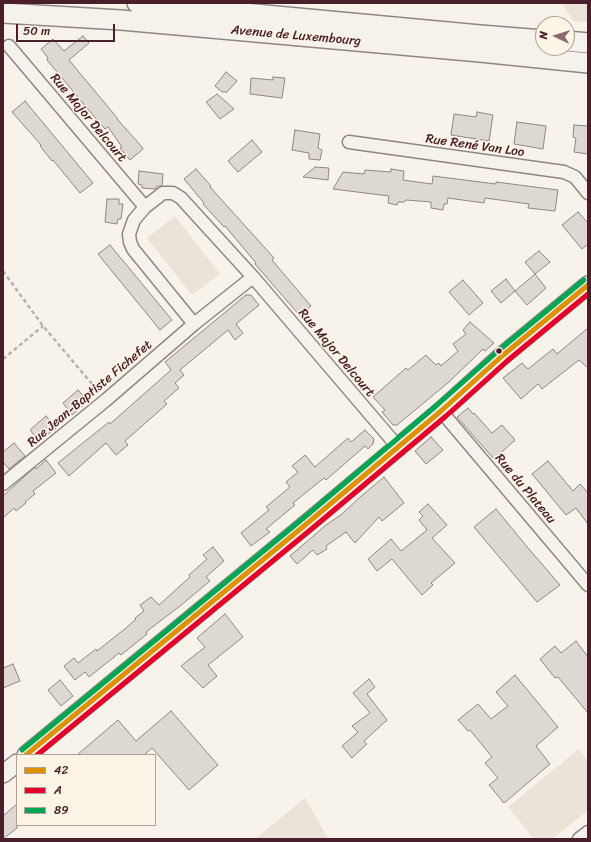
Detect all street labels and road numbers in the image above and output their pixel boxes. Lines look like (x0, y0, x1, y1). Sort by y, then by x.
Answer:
street label: Avenue de Luxembourg (230, 23, 362, 49)
street label: Rue Major Delcourt (46, 71, 130, 165)
street label: Rue René Van Loo (425, 131, 525, 161)
street label: Rue Major Delcourt (294, 306, 378, 400)
street label: Rue Jean-Baptiste Fichefet (25, 337, 155, 451)
street label: Rue du Plateau (491, 451, 559, 527)

